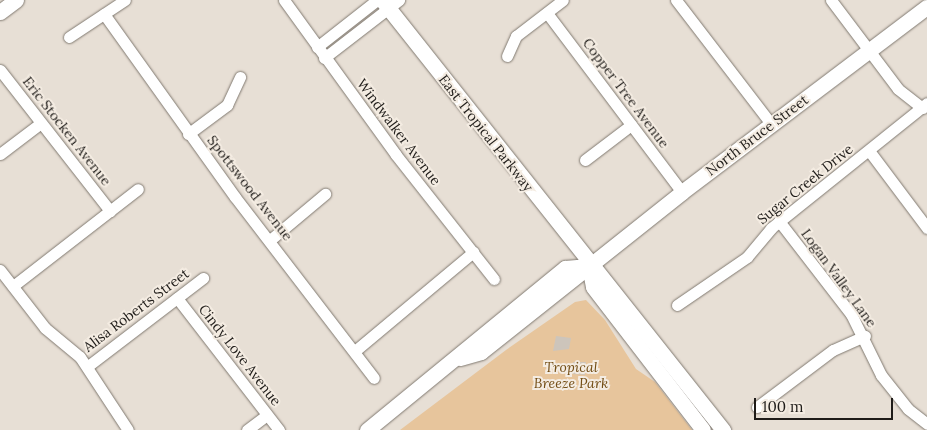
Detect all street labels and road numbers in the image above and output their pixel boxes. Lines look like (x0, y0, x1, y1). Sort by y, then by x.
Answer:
street label: Copper Tree Avenue (579, 35, 673, 151)
street label: East Tropical Parkway (435, 71, 537, 195)
street label: Eric Stocken Avenue (19, 73, 115, 189)
street label: Windwalker Avenue (354, 76, 444, 188)
street label: North Bruce Street (703, 91, 811, 179)
street label: Spottswood Avenue (204, 132, 296, 244)
street label: Sugar Creek Drive (754, 140, 856, 228)
street label: Logan Valley Lane (798, 226, 880, 330)
street label: Alisa Roberts Street (80, 265, 192, 355)
street label: Cindy Love Avenue (195, 301, 285, 409)

